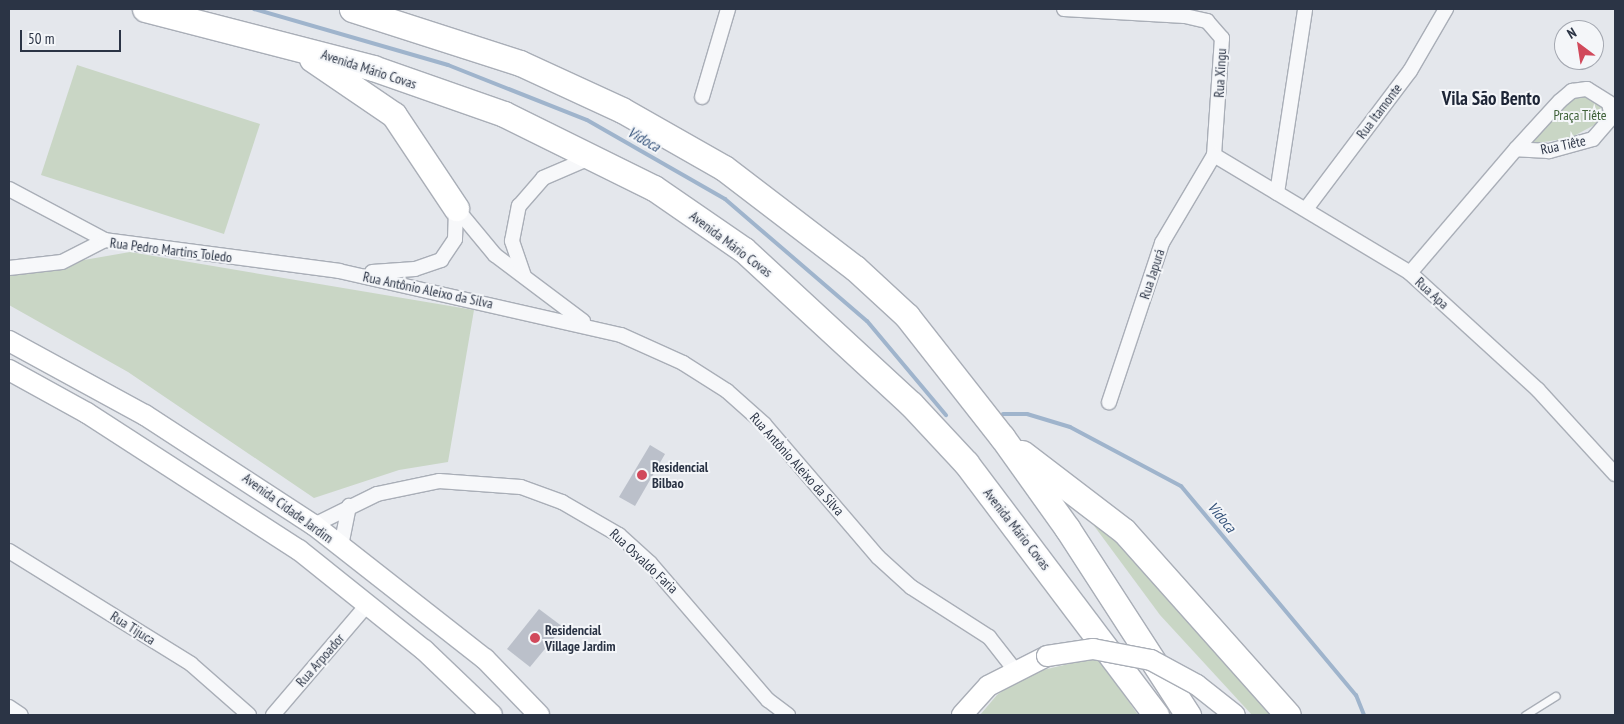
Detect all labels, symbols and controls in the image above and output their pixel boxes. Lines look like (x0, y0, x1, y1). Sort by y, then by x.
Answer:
scale bar (22, 20, 124, 52)
north arrow (1554, 20, 1604, 70)
text: N (1564, 23, 1580, 43)
text: 50 m (28, 29, 54, 48)
street label: Avenida Mário Covas (319, 46, 419, 92)
street label: Rua Xingu (1210, 48, 1230, 98)
street label: Rua Itamonte (1353, 80, 1405, 142)
district label: Vila São Bento (1442, 88, 1540, 110)
park label: Praça Tiête (1553, 107, 1607, 123)
water label: Vidoca (625, 123, 663, 155)
street label: Rua Tiête (1539, 132, 1587, 158)
street label: Avenida Mário Covas (686, 207, 776, 281)
street label: Rua Pedro Martins Toledo (109, 234, 233, 266)
street label: Rua Japurá (1136, 247, 1168, 301)
street label: Rua Antônio Aleixo da Silva (361, 268, 495, 312)
street label: Rua Apa (1412, 273, 1452, 313)
street label: Rua Antônio Aleixo da Silva (746, 409, 848, 519)
place label: Residencial Bilbao (652, 459, 708, 492)
street label: Avenida Cidade Jardim (239, 469, 337, 547)
marker: Residencial Bilbao (636, 469, 648, 481)
street label: Avenida Mário Covas (980, 485, 1054, 573)
water label: Vidoca (1204, 498, 1240, 536)
street label: Rua Osvaldo Faria (606, 525, 682, 597)
street label: Rua Tijuca (107, 608, 159, 648)
place label: Residencial Village Jardim (545, 622, 615, 654)
street label: Rua Arpoador (292, 630, 348, 690)
marker: Residencial Village Jardim (529, 632, 541, 644)

